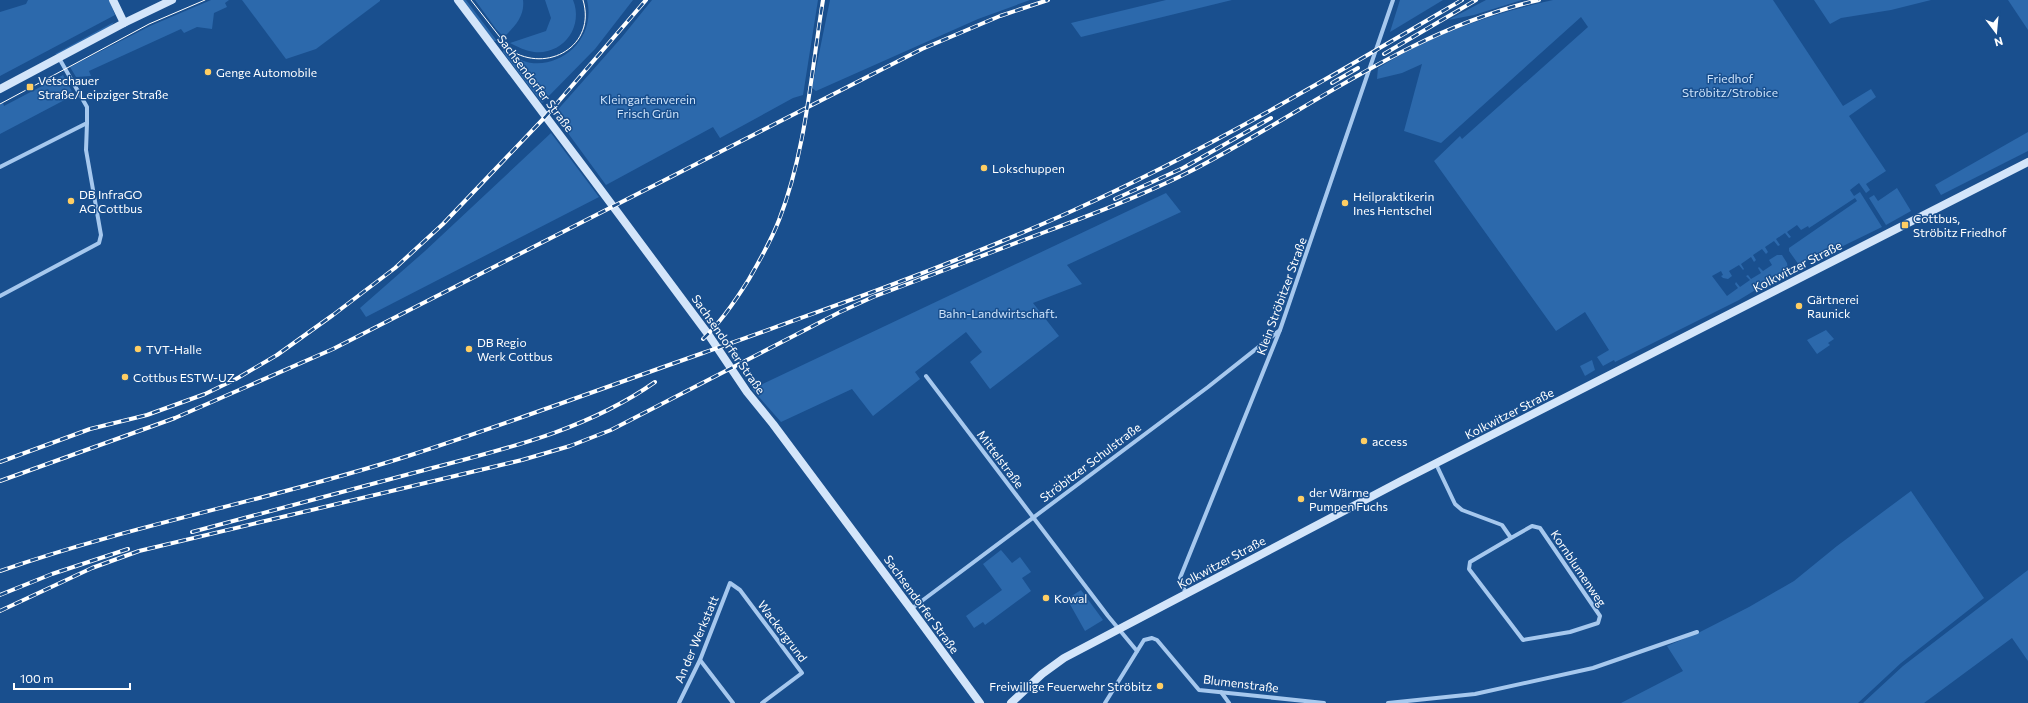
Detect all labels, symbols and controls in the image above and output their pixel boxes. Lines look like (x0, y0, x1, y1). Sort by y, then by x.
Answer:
north arrow (1976, 12, 2016, 52)
street label: Sachsendorfer Straße (495, 32, 577, 134)
text: N (1993, 35, 2005, 49)
place label: Genge Automobile (216, 65, 317, 79)
marker: Genge Automobile (203, 67, 213, 77)
park label: Friedhof Ströbitz/Strobice (1682, 71, 1778, 99)
place label: Vetschauer Straße/Leipziger Straße (38, 73, 168, 101)
marker: Vetschauer Straße/Leipziger Straße (25, 82, 35, 92)
park label: Kleingartenverein Frisch Grün (600, 92, 696, 120)
place label: Lokschuppen (992, 161, 1065, 175)
marker: Lokschuppen (979, 163, 989, 173)
place label: DB InfraGO AG Cottbus (79, 187, 143, 215)
place label: Heilpraktikerin Ines Hentschel (1353, 189, 1434, 217)
marker: DB InfraGO AG Cottbus (66, 196, 76, 206)
marker: Heilpraktikerin Ines Hentschel (1340, 198, 1350, 208)
place label: Cottbus, Ströbitz Friedhof (1913, 211, 2007, 239)
marker: Cottbus, Ströbitz Friedhof (1900, 220, 1910, 230)
street label: Klein Ströbitzer Straße (1253, 235, 1309, 357)
street label: Kolkwitzer Straße (1750, 238, 1844, 294)
street label: Sachsendorfer Straße (689, 292, 769, 396)
place label: Gärtnerei Raunick (1807, 292, 1859, 320)
marker: Gärtnerei Raunick (1794, 301, 1804, 311)
park label: Bahn-Landwirtschaft. (938, 306, 1058, 320)
place label: DB Regio Werk Cottbus (477, 335, 553, 363)
place label: TVT-Halle (146, 342, 202, 356)
marker: TVT-Halle (133, 344, 143, 354)
marker: DB Regio Werk Cottbus (464, 344, 474, 354)
place label: Cottbus ESTW-UZ (133, 370, 235, 384)
marker: Cottbus ESTW-UZ (120, 372, 130, 382)
street label: Kolkwitzer Straße (1462, 385, 1556, 441)
street label: Ströbitzer Schulstraße (1037, 420, 1143, 504)
street label: Mittelstraße (975, 427, 1027, 491)
place label: access (1372, 434, 1407, 448)
marker: access (1359, 436, 1369, 446)
place label: der Wärme Pumpen Fuchs (1309, 485, 1388, 513)
marker: der Wärme Pumpen Fuchs (1296, 494, 1306, 504)
street label: Kornblumenweg (1548, 527, 1610, 609)
street label: Kolkwitzer Straße (1175, 533, 1267, 591)
street label: Sachsendorfer Straße (882, 552, 962, 656)
place label: Kowal (1054, 591, 1087, 605)
street label: An der Werkstatt (671, 593, 721, 685)
marker: Kowal (1041, 593, 1051, 603)
street label: Wackergrund (755, 598, 811, 664)
scale bar (14, 665, 130, 691)
text: 100 m (20, 671, 54, 685)
street label: Blumenstraße (1202, 671, 1280, 695)
place label: Freiwillige Feuerwehr Ströbitz (989, 679, 1152, 693)
marker: Freiwillige Feuerwehr Ströbitz (1155, 681, 1165, 691)

